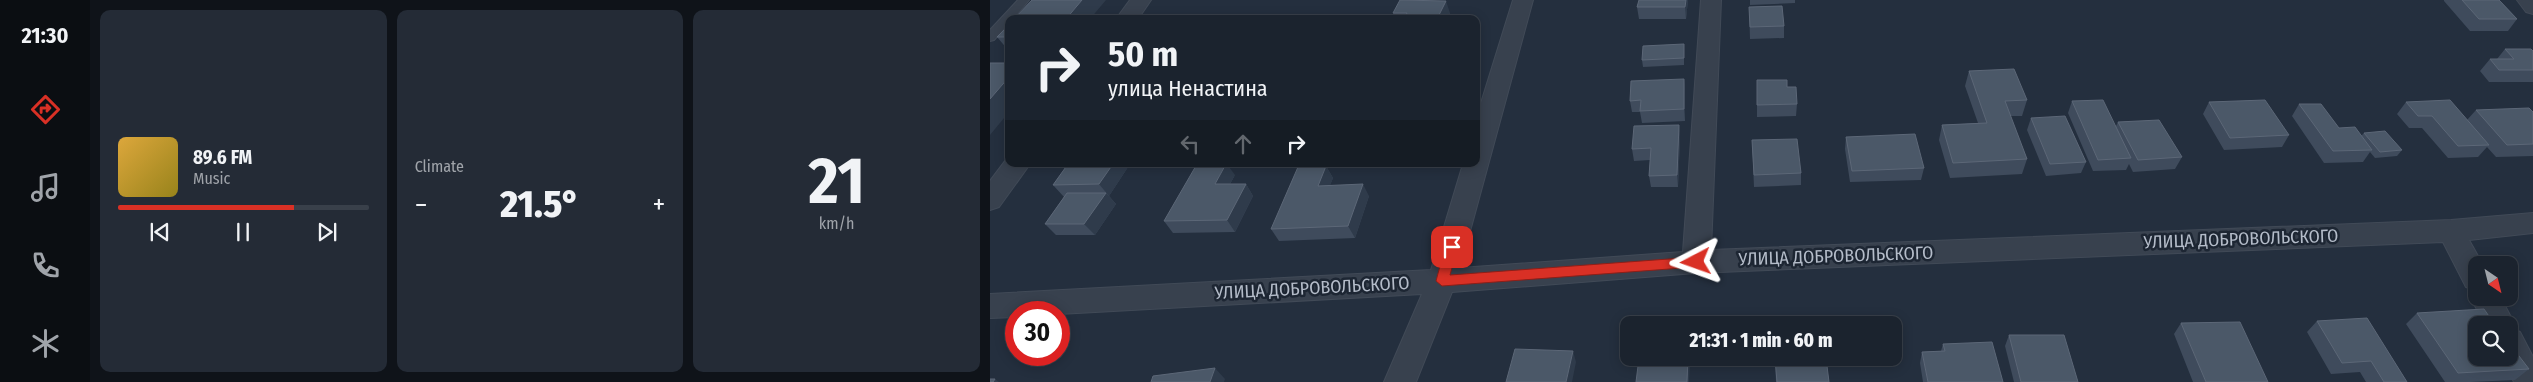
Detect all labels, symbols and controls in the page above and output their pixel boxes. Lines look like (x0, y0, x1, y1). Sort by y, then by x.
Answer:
text: 21:30 (22, 22, 68, 49)
text: 50 m (1108, 33, 1178, 75)
icon: right (1025, 35, 1090, 100)
text: улица Ненастина (1108, 75, 1268, 102)
icon: directions (28, 92, 63, 127)
icon: left (1176, 130, 1204, 158)
icon: ahead (1229, 130, 1257, 158)
icon: right (1282, 130, 1310, 158)
text: 21 (808, 142, 865, 220)
text: 89.6 FM (193, 146, 252, 169)
text: Climate (415, 157, 464, 176)
text: Music (193, 169, 230, 188)
icon: music (28, 170, 63, 205)
text: 21.5° (500, 181, 580, 227)
text: − (415, 188, 427, 221)
text: + (653, 188, 665, 221)
text: km/h (819, 214, 855, 233)
icon: previous (146, 218, 174, 246)
icon: pause (229, 218, 257, 246)
icon: next (313, 218, 341, 246)
street label: УЛИЦА ДОБРОВОЛЬСКОГО (2142, 225, 2339, 253)
pin (1431, 226, 1473, 268)
icon: arrive (1438, 233, 1466, 261)
position arrow (1669, 235, 1721, 287)
street label: УЛИЦА ДОБРОВОЛЬСКОГО (1737, 242, 1934, 270)
icon: phone (28, 248, 63, 283)
north arrow (2468, 256, 2518, 306)
map controls (2468, 256, 2518, 366)
street label: УЛИЦА ДОБРОВОЛЬСКОГО (1213, 272, 1410, 304)
speed limit sign: 30 (1005, 301, 1070, 366)
button: search (2468, 316, 2518, 366)
icon: climate (28, 326, 63, 361)
text: 21:31 · 1 min · 60 m (1690, 329, 1832, 352)

